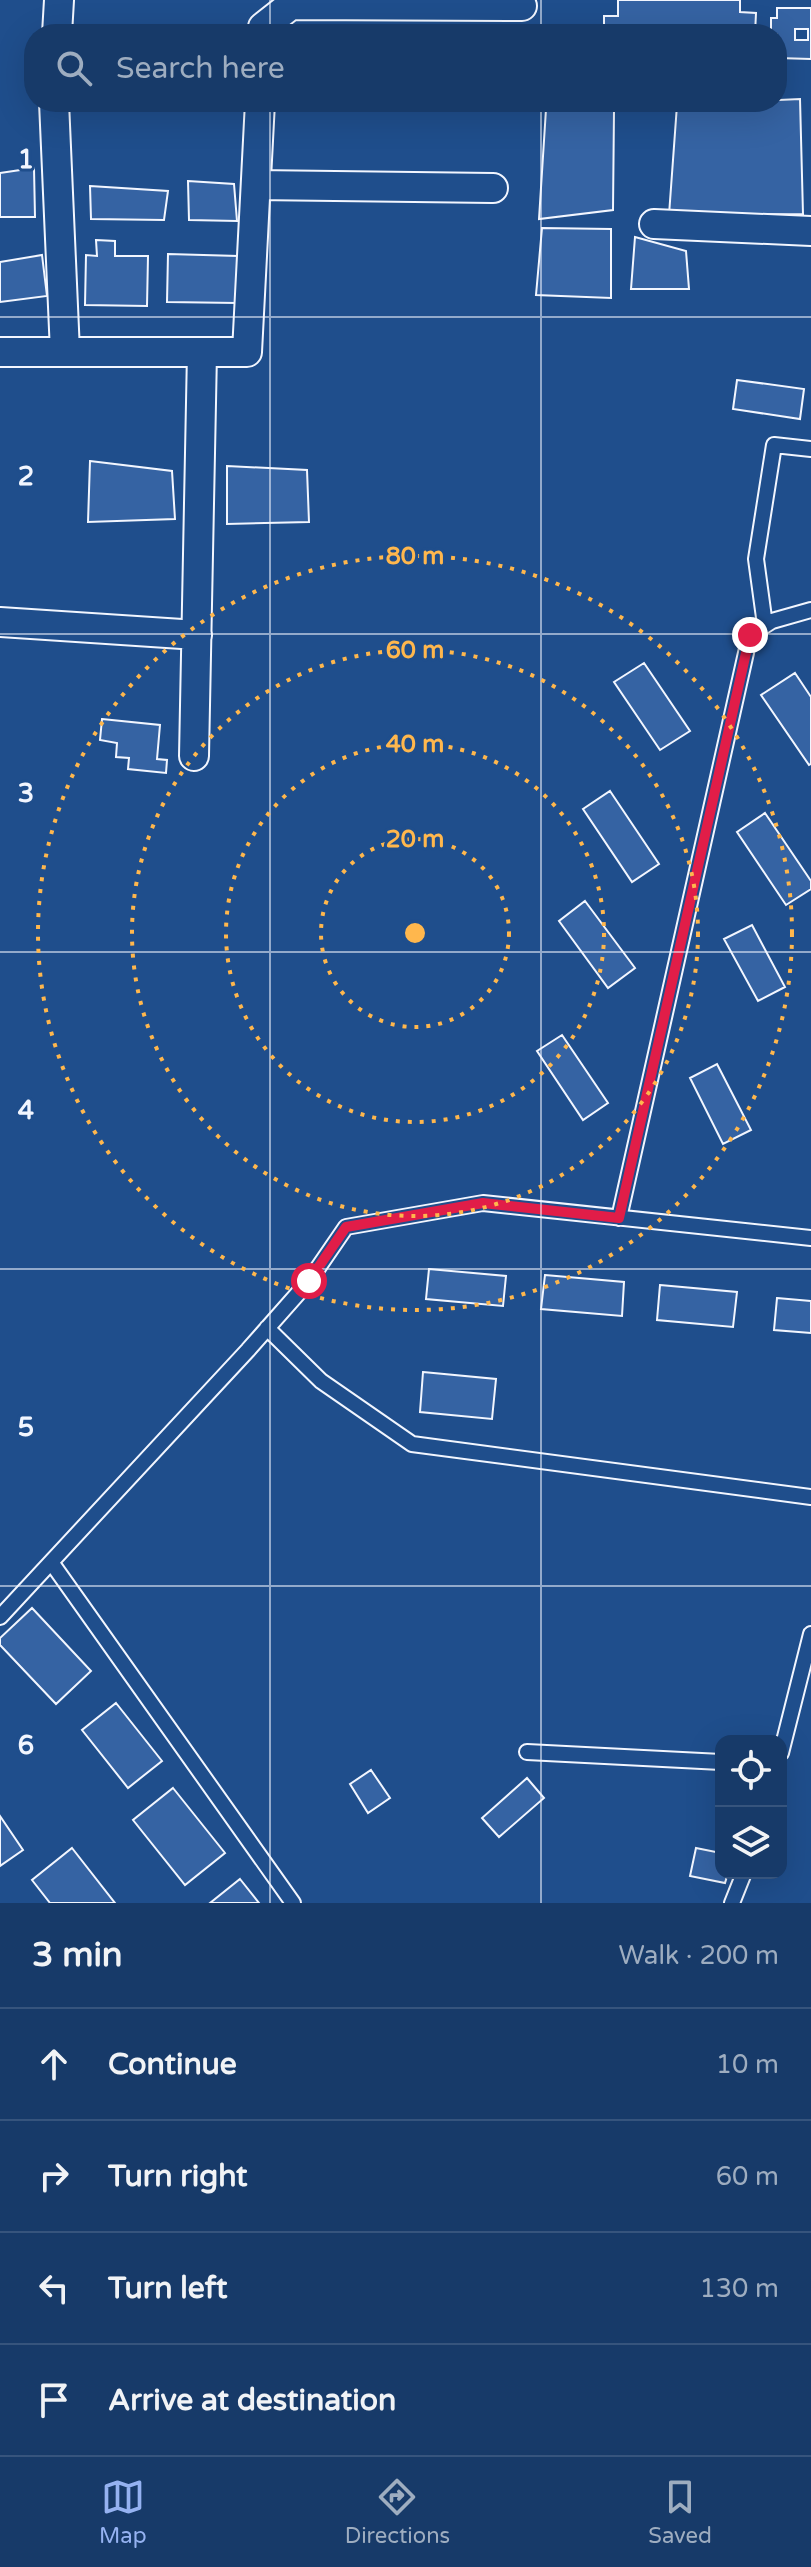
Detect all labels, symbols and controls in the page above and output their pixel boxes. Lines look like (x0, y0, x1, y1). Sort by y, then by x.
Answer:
search box (24, 24, 787, 112)
icon: search (52, 46, 96, 90)
text: Search here (116, 50, 285, 87)
text: 1 (18, 144, 34, 175)
text: 2 (18, 461, 34, 492)
text: 80 m (386, 542, 444, 571)
route end (732, 617, 768, 653)
text: 60 m (386, 636, 444, 665)
text: 40 m (386, 730, 444, 759)
text: 3 (18, 778, 34, 809)
text: 20 m (386, 825, 444, 854)
centre of rings (401, 919, 429, 947)
text: 4 (18, 1095, 34, 1126)
route start (291, 1263, 327, 1299)
text: 5 (18, 1412, 34, 1443)
text: 6 (18, 1730, 34, 1761)
map controls (715, 1735, 787, 1879)
button: locate (715, 1735, 787, 1807)
button: layers (715, 1807, 787, 1879)
text: 3 min (32, 1935, 123, 1976)
text: Walk · 200 m (619, 1940, 779, 1971)
icon: ahead (32, 2042, 76, 2086)
text: Continue (108, 2046, 237, 2083)
text: 10 m (716, 2049, 779, 2080)
icon: right (32, 2154, 76, 2198)
text: Turn right (108, 2158, 248, 2195)
text: 60 m (716, 2161, 779, 2192)
icon: left (32, 2266, 76, 2310)
text: Turn left (108, 2270, 227, 2307)
text: 130 m (699, 2273, 779, 2304)
icon: arrive (32, 2378, 76, 2422)
text: Arrive at destination (108, 2382, 396, 2419)
tab: Map (99, 2475, 147, 2549)
tab: Directions (345, 2475, 450, 2549)
tab: Saved (648, 2475, 712, 2549)

